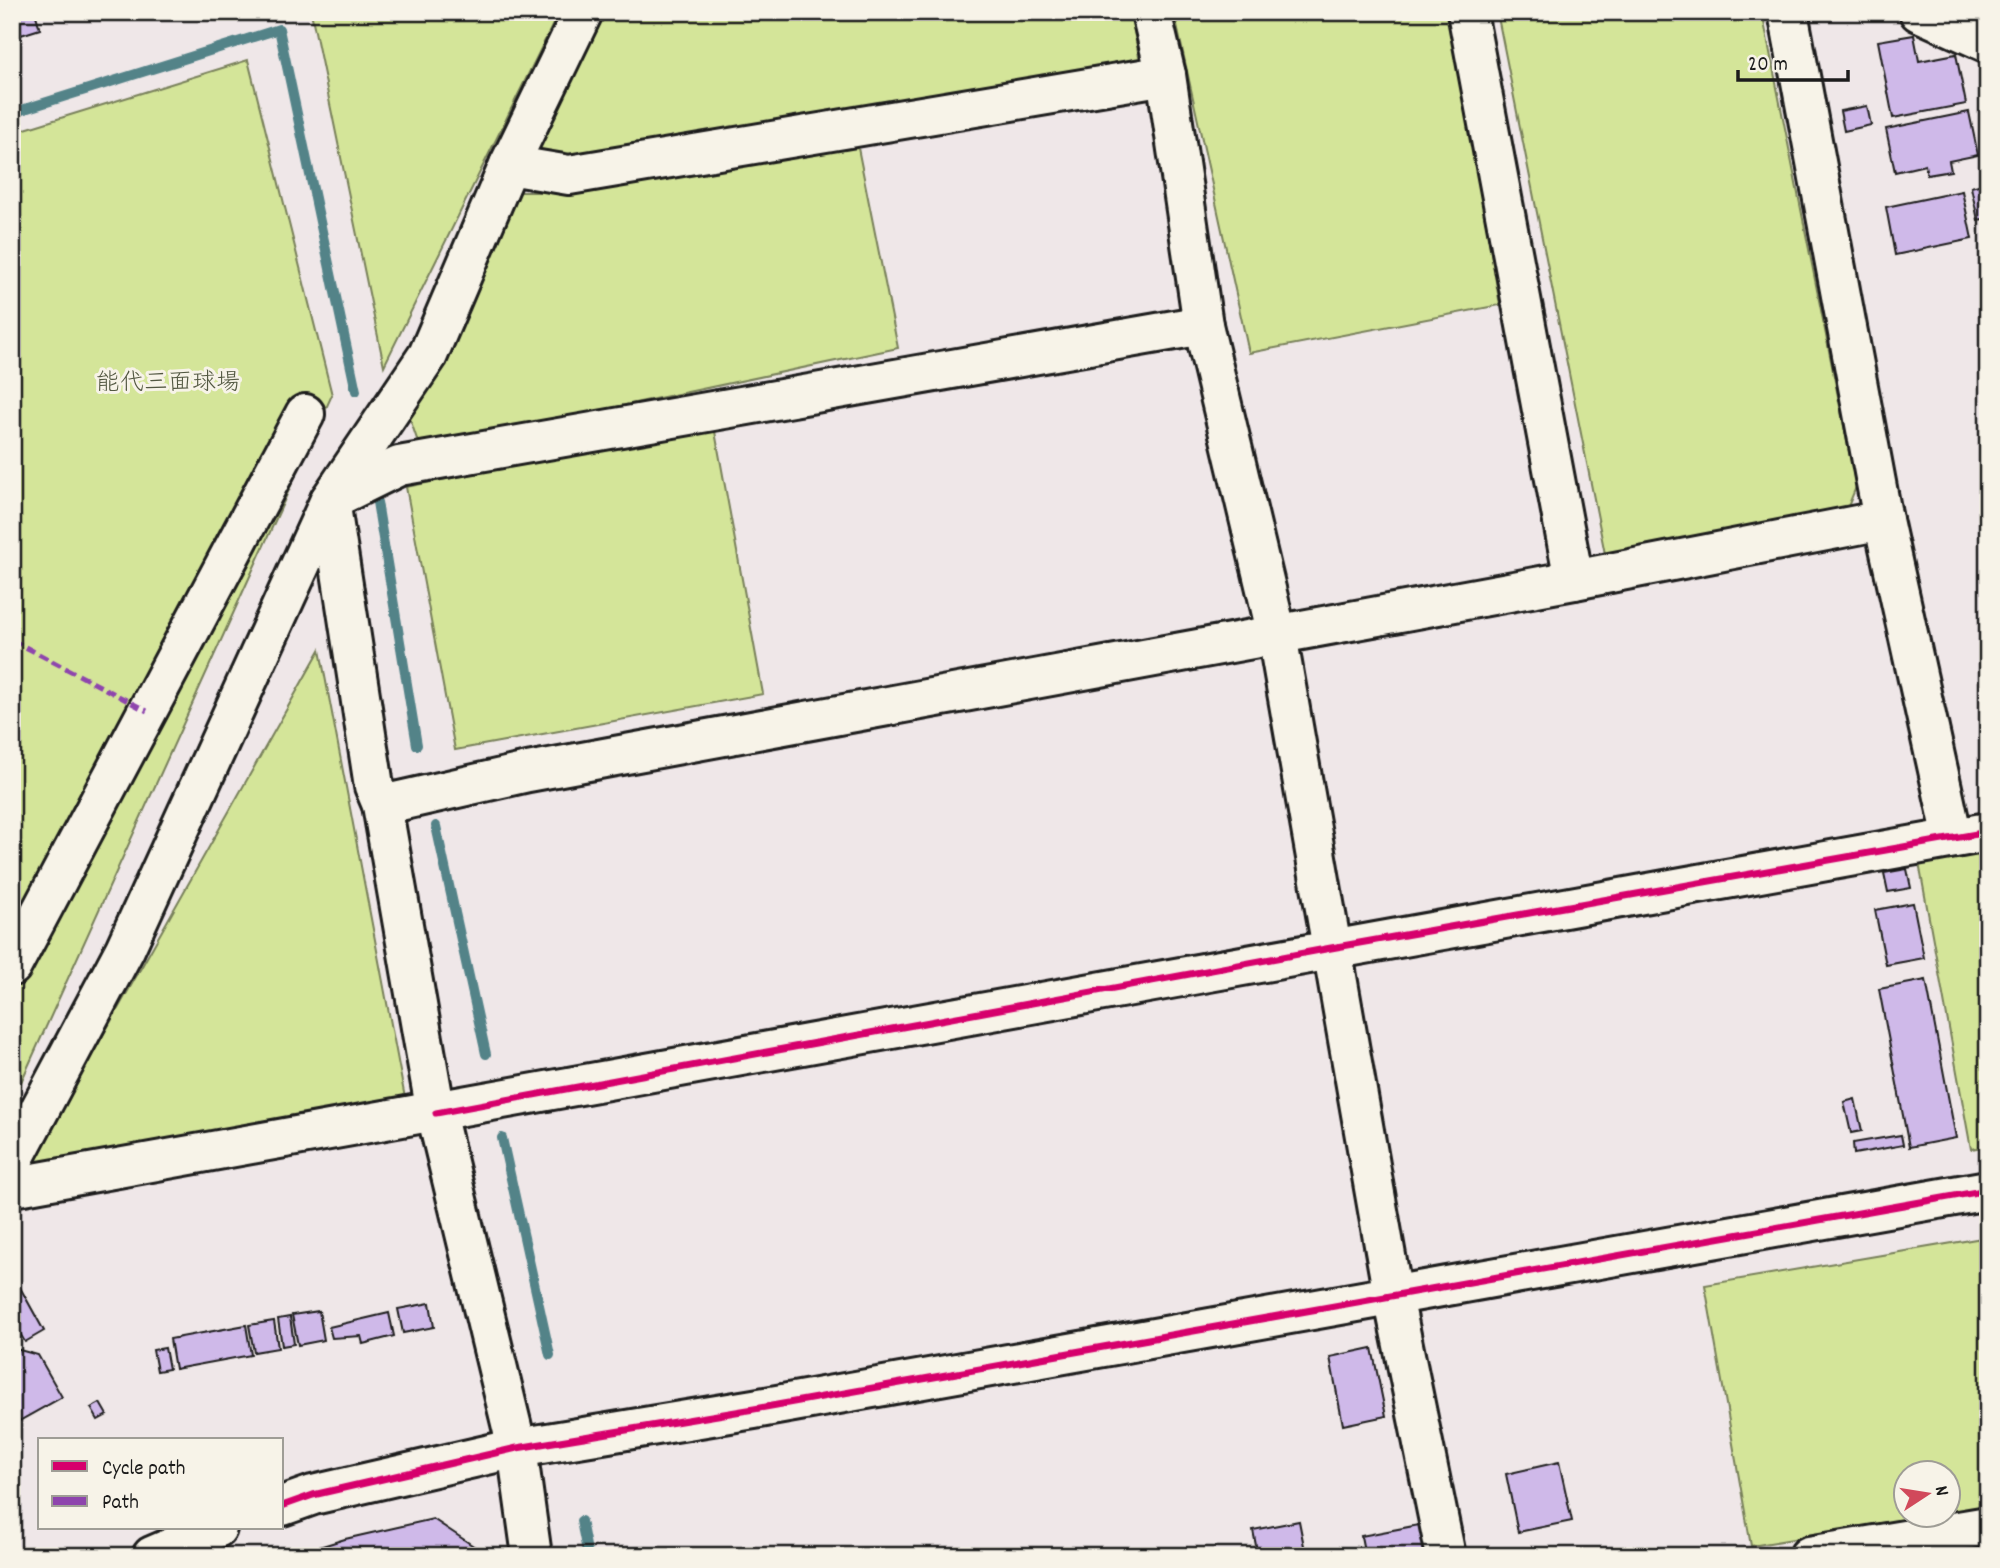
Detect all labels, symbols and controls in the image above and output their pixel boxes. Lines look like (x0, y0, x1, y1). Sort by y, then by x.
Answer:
scale bar (1738, 38, 1848, 82)
text: 20 m (1748, 51, 1788, 81)
park label: 能代三面球場 (96, 367, 240, 401)
legend (38, 1438, 284, 1530)
text: Cycle path (102, 1455, 185, 1485)
north arrow (1892, 1460, 1962, 1530)
text: N (1926, 1484, 1954, 1499)
text: Path (102, 1489, 139, 1519)

